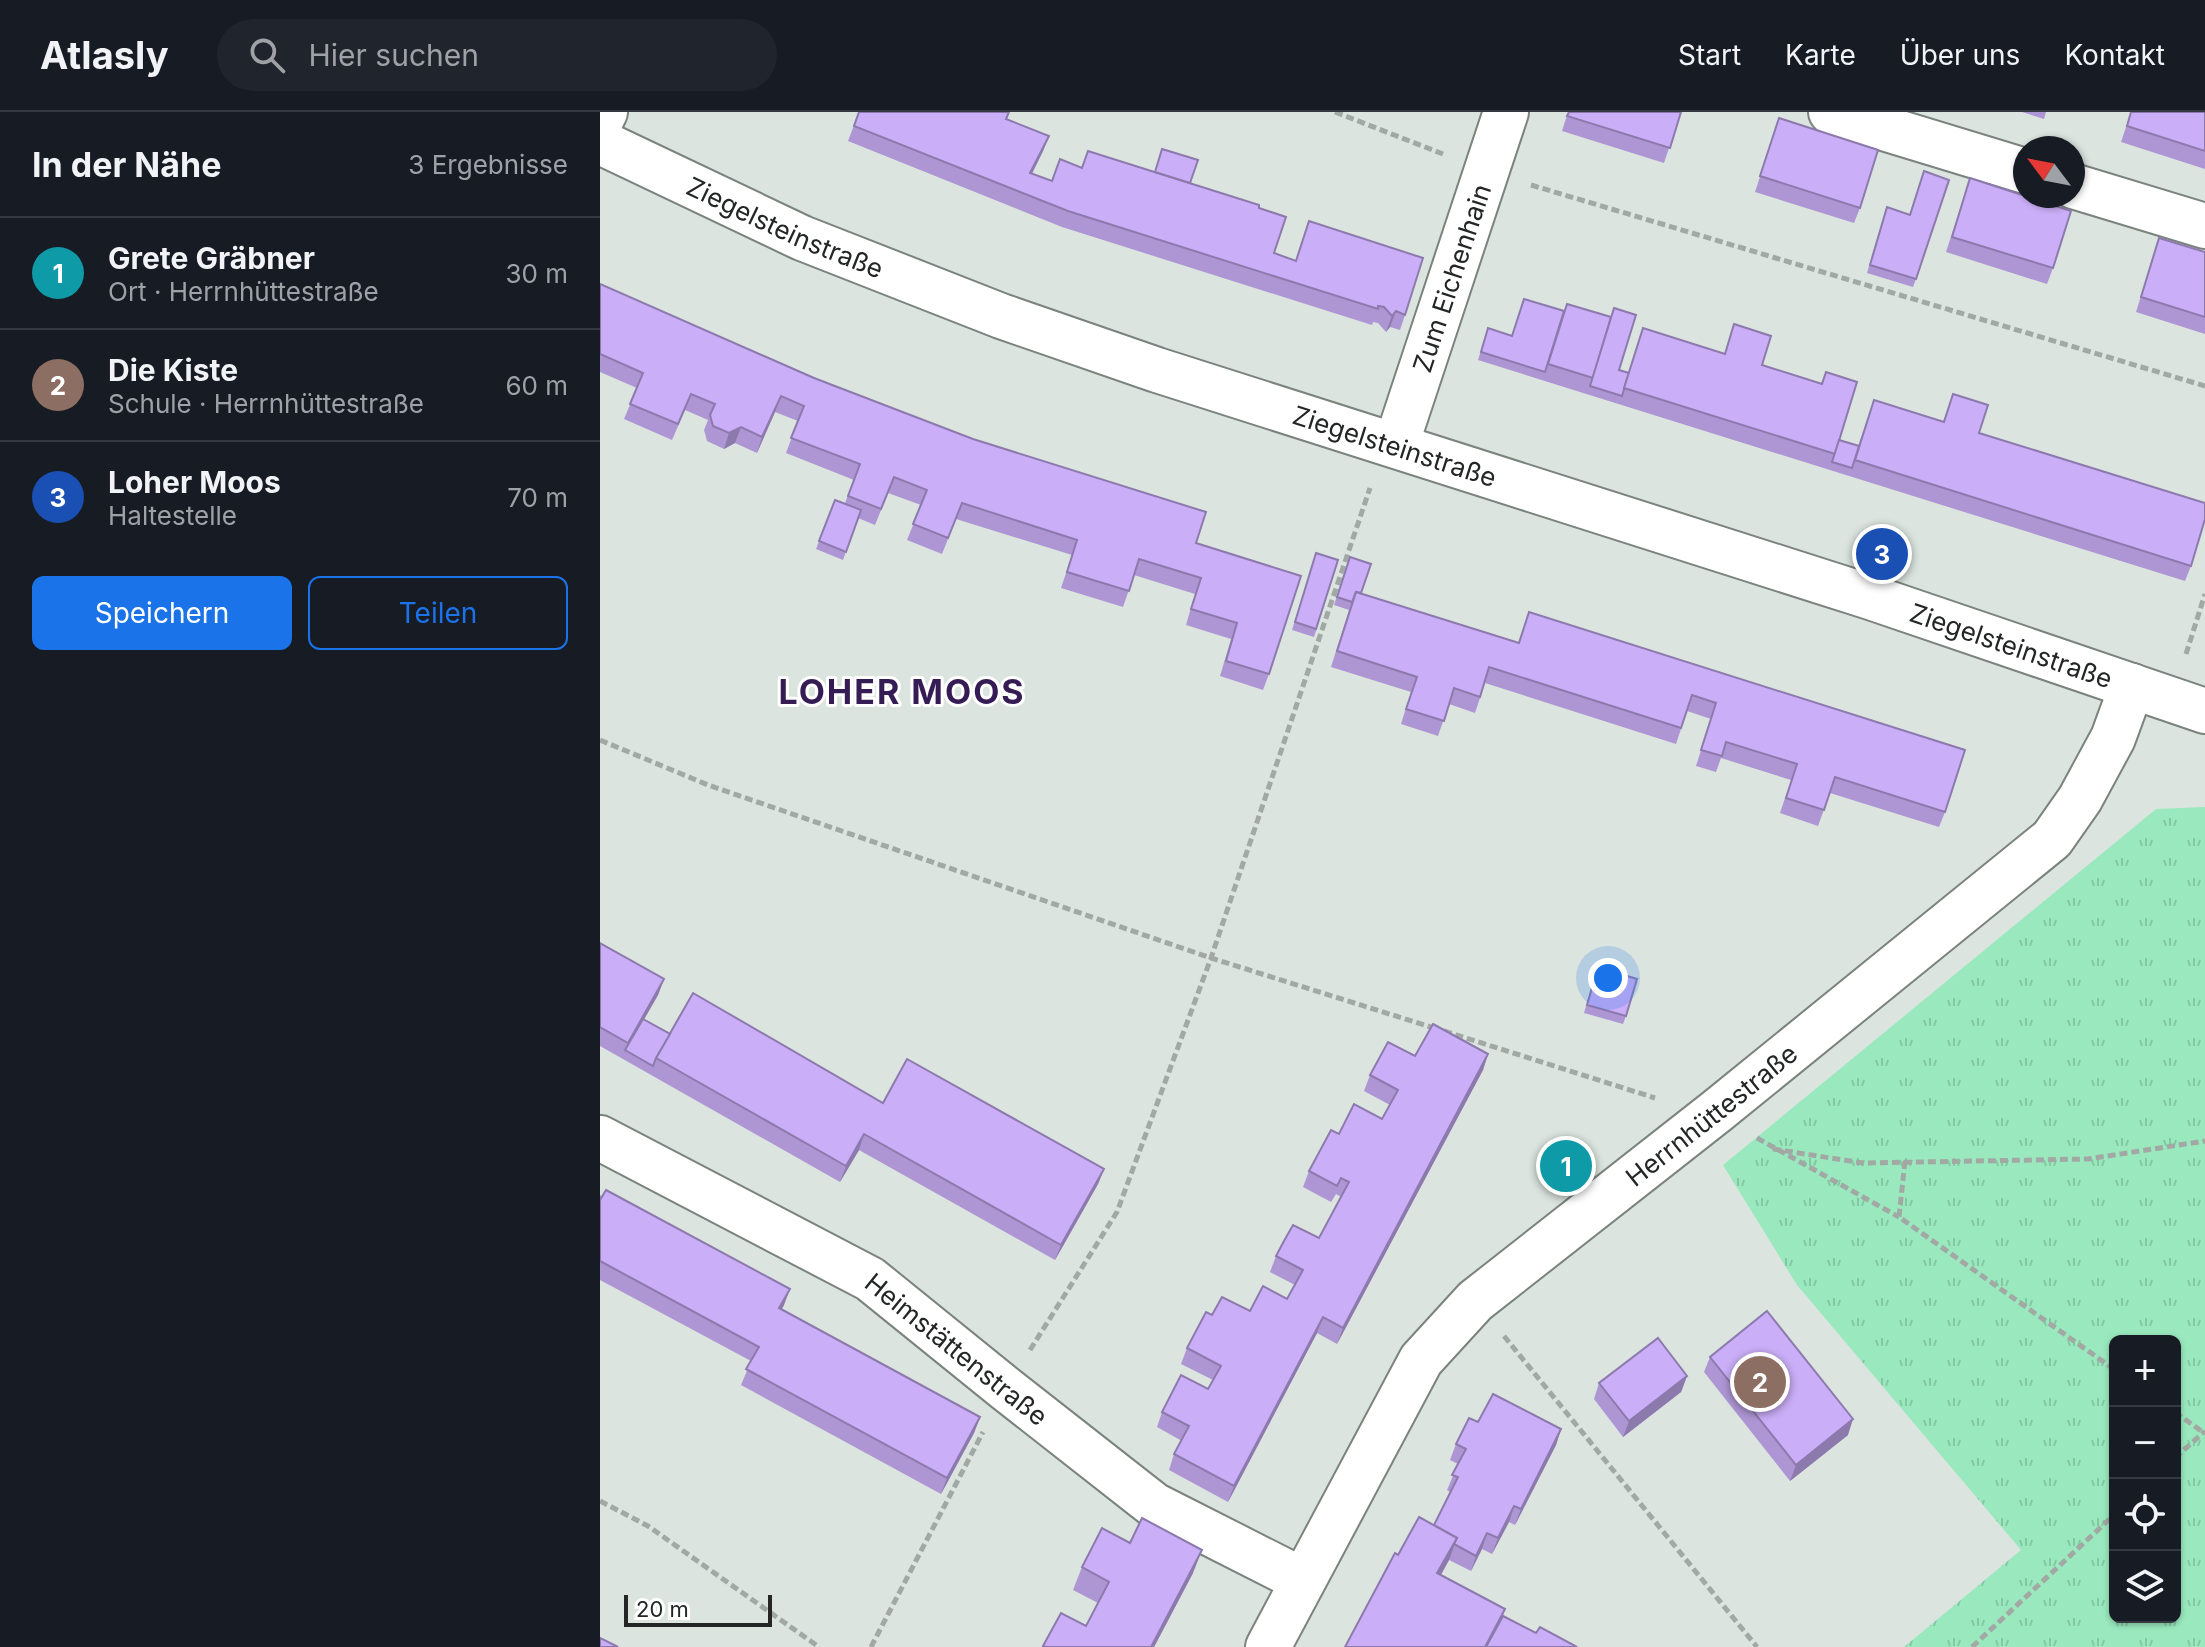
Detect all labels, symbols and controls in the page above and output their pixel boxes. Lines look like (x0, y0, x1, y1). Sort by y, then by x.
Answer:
search box (217, 19, 777, 91)
text: Atlasly (40, 32, 169, 78)
icon: search (245, 33, 289, 77)
text: Hier suchen (309, 37, 479, 73)
text: Start (1678, 38, 1741, 72)
text: Karte (1785, 38, 1856, 72)
text: Über uns (1900, 38, 2020, 72)
text: Kontakt (2064, 38, 2165, 72)
north arrow (2013, 136, 2085, 208)
text: In der Nähe (32, 144, 221, 185)
text: 3 Ergebnisse (408, 149, 568, 180)
street label: Ziegelsteinstraße (682, 170, 888, 284)
street label: Zum Eichenhain (1406, 180, 1497, 376)
text: Grete Gräbner (108, 240, 315, 276)
text: 1 (52, 258, 64, 289)
text: 30 m (505, 258, 568, 289)
text: Ort · Herrnhüttestraße (108, 276, 379, 307)
text: Die Kiste (108, 352, 238, 388)
text: 2 (50, 370, 66, 401)
text: 60 m (505, 370, 568, 401)
text: Schule · Herrnhüttestraße (108, 388, 424, 419)
street label: Ziegelsteinstraße (1289, 399, 1500, 493)
text: Loher Moos (108, 464, 281, 500)
text: 3 (50, 482, 66, 513)
text: 70 m (507, 482, 568, 513)
text: Haltestelle (108, 500, 237, 531)
pin: 3 (1856, 524, 1908, 584)
button: Speichern (32, 576, 292, 650)
button: Teilen (308, 576, 568, 650)
street label: Ziegelsteinstraße (1906, 596, 2117, 694)
district label: LOHER MOOS (778, 671, 1026, 712)
your location (1588, 958, 1628, 998)
street label: Herrnhüttestraße (1619, 1037, 1803, 1192)
pin: 1 (1540, 1136, 1592, 1196)
street label: Heimstättenstraße (859, 1266, 1054, 1431)
map controls (2109, 1335, 2181, 1623)
button: + (2109, 1335, 2181, 1407)
pin: 2 (1734, 1352, 1786, 1412)
button: − (2109, 1407, 2181, 1479)
button: locate (2109, 1479, 2181, 1551)
button: layers (2109, 1551, 2181, 1623)
scale bar (624, 1591, 772, 1627)
text: 20 m (636, 1596, 689, 1622)

